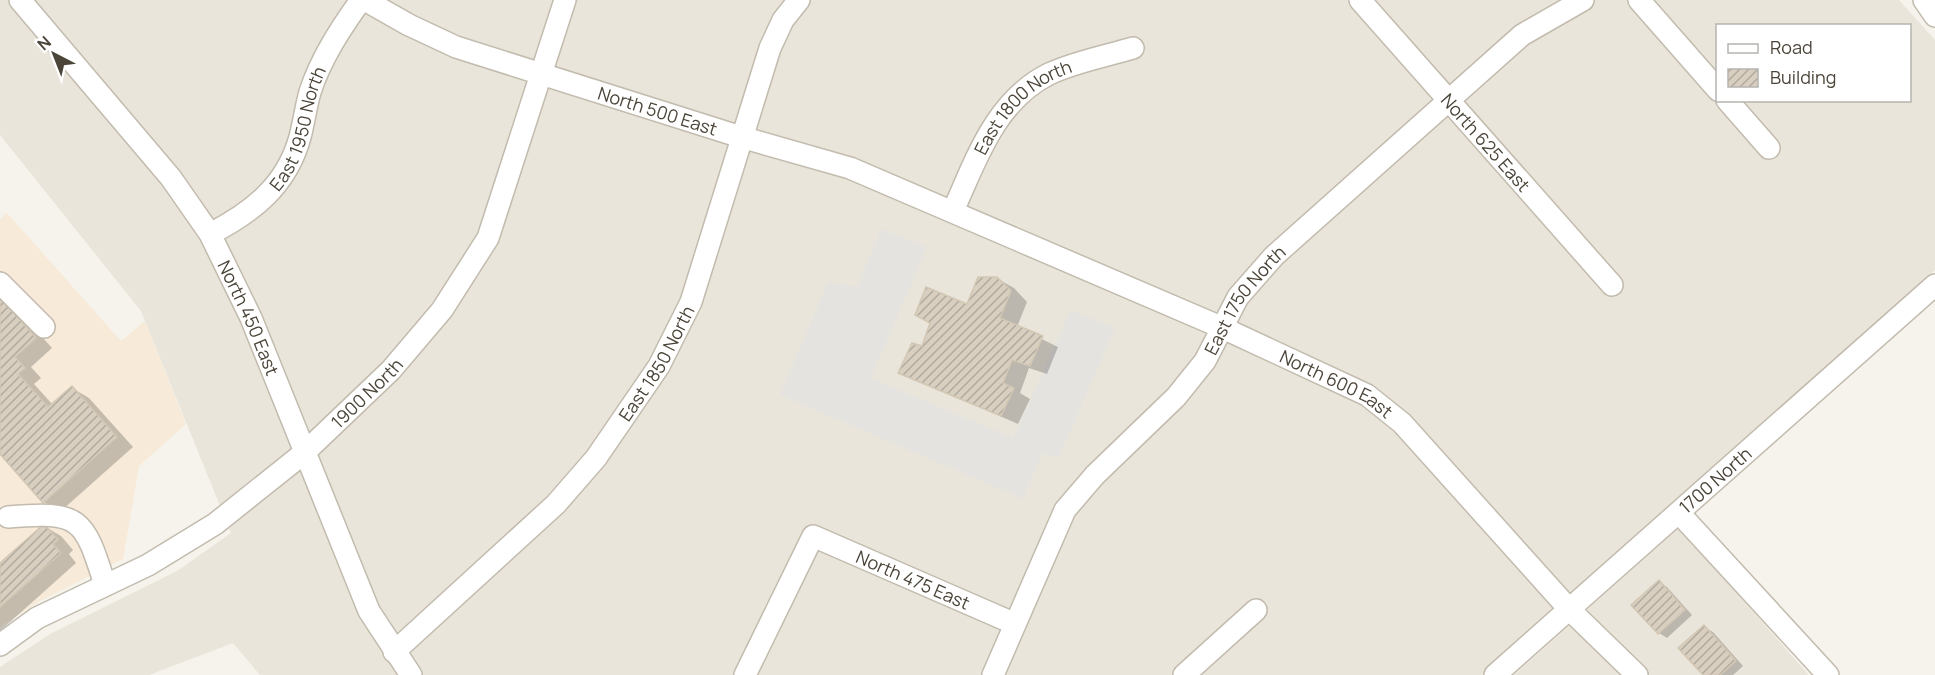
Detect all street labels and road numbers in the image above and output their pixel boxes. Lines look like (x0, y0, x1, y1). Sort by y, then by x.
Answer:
street label: East 1800 North (968, 54, 1075, 158)
street label: East 1950 North (264, 62, 331, 196)
street label: North 500 East (595, 81, 720, 141)
street label: North 625 East (1436, 88, 1536, 197)
street label: East 1750 North (1198, 240, 1290, 359)
street label: North 450 East (213, 256, 285, 379)
street label: East 1850 North (613, 301, 699, 426)
street label: North 600 East (1276, 344, 1398, 423)
street label: 1900 North (326, 353, 408, 433)
street label: 1700 North (1674, 441, 1756, 519)
street label: North 475 East (853, 544, 974, 615)

